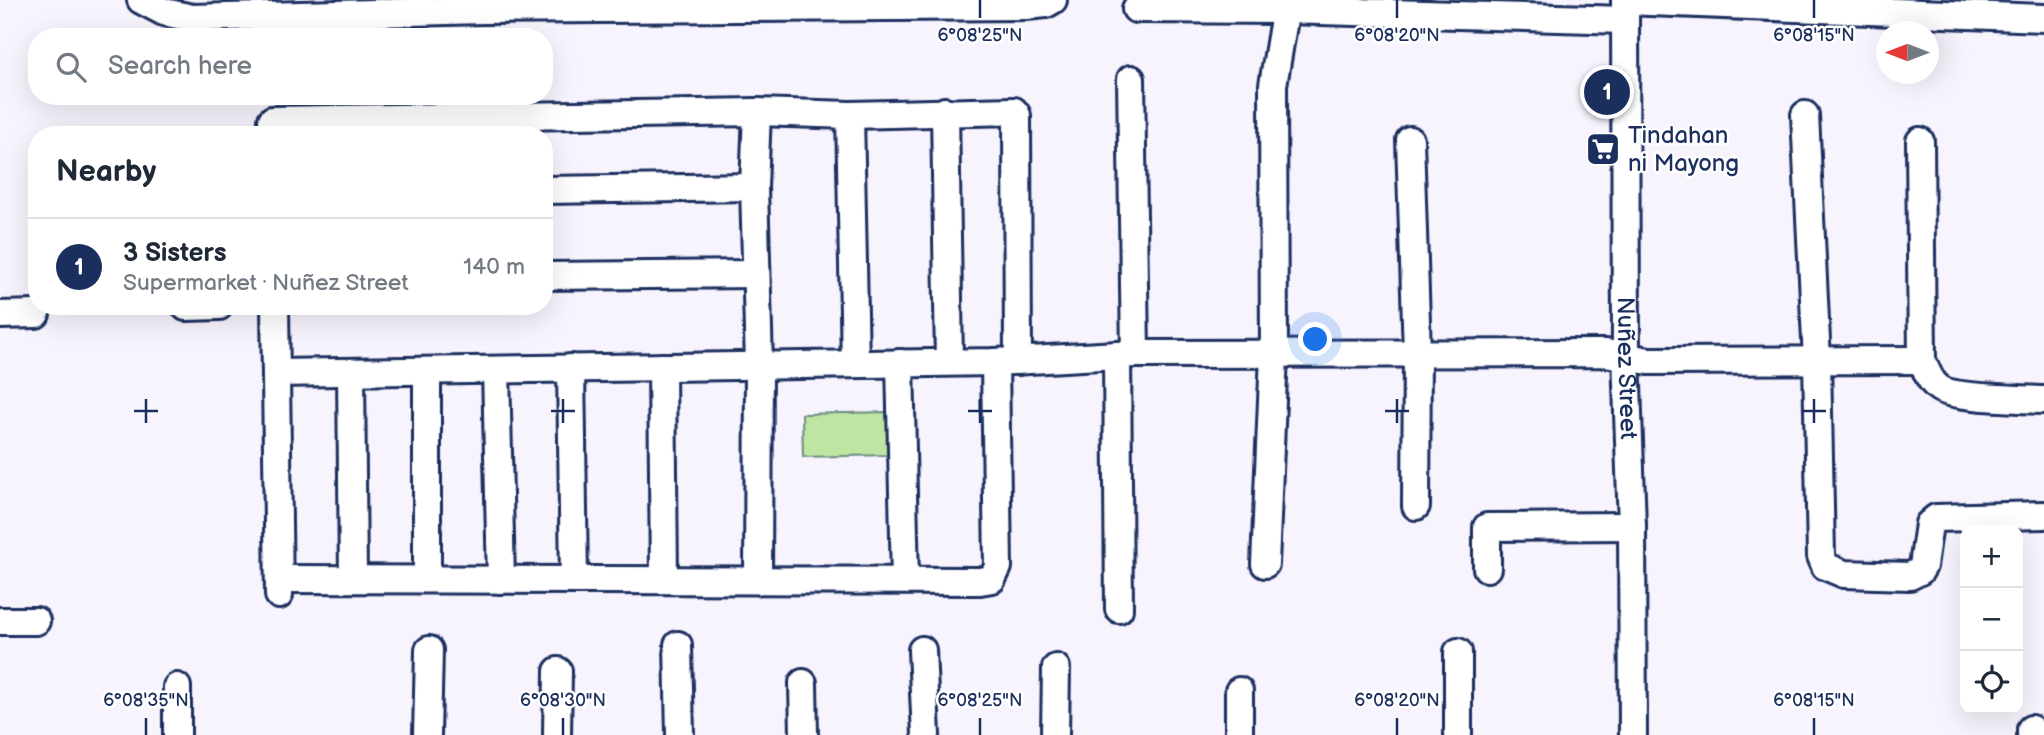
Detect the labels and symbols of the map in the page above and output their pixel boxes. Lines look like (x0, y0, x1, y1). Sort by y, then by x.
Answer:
north arrow (1876, 21, 1939, 84)
text: 6°08'25"N (937, 25, 1023, 46)
text: 6°08'20"N (1354, 25, 1440, 46)
text: 6°08'15"N (1773, 25, 1855, 46)
pin: 1 (1584, 66, 1630, 118)
place label: Tindahan ni Mayong (1628, 121, 1739, 178)
supermarket icon: Tindahan ni Mayong (1584, 130, 1622, 168)
street label: Nuñez Street (1611, 297, 1643, 440)
your location (1298, 322, 1332, 356)
text: 6°08'35"N (103, 690, 189, 711)
text: 6°08'30"N (520, 690, 606, 711)
text: 6°08'25"N (937, 690, 1023, 711)
text: 6°08'20"N (1354, 690, 1440, 711)
text: 6°08'15"N (1773, 690, 1855, 711)

